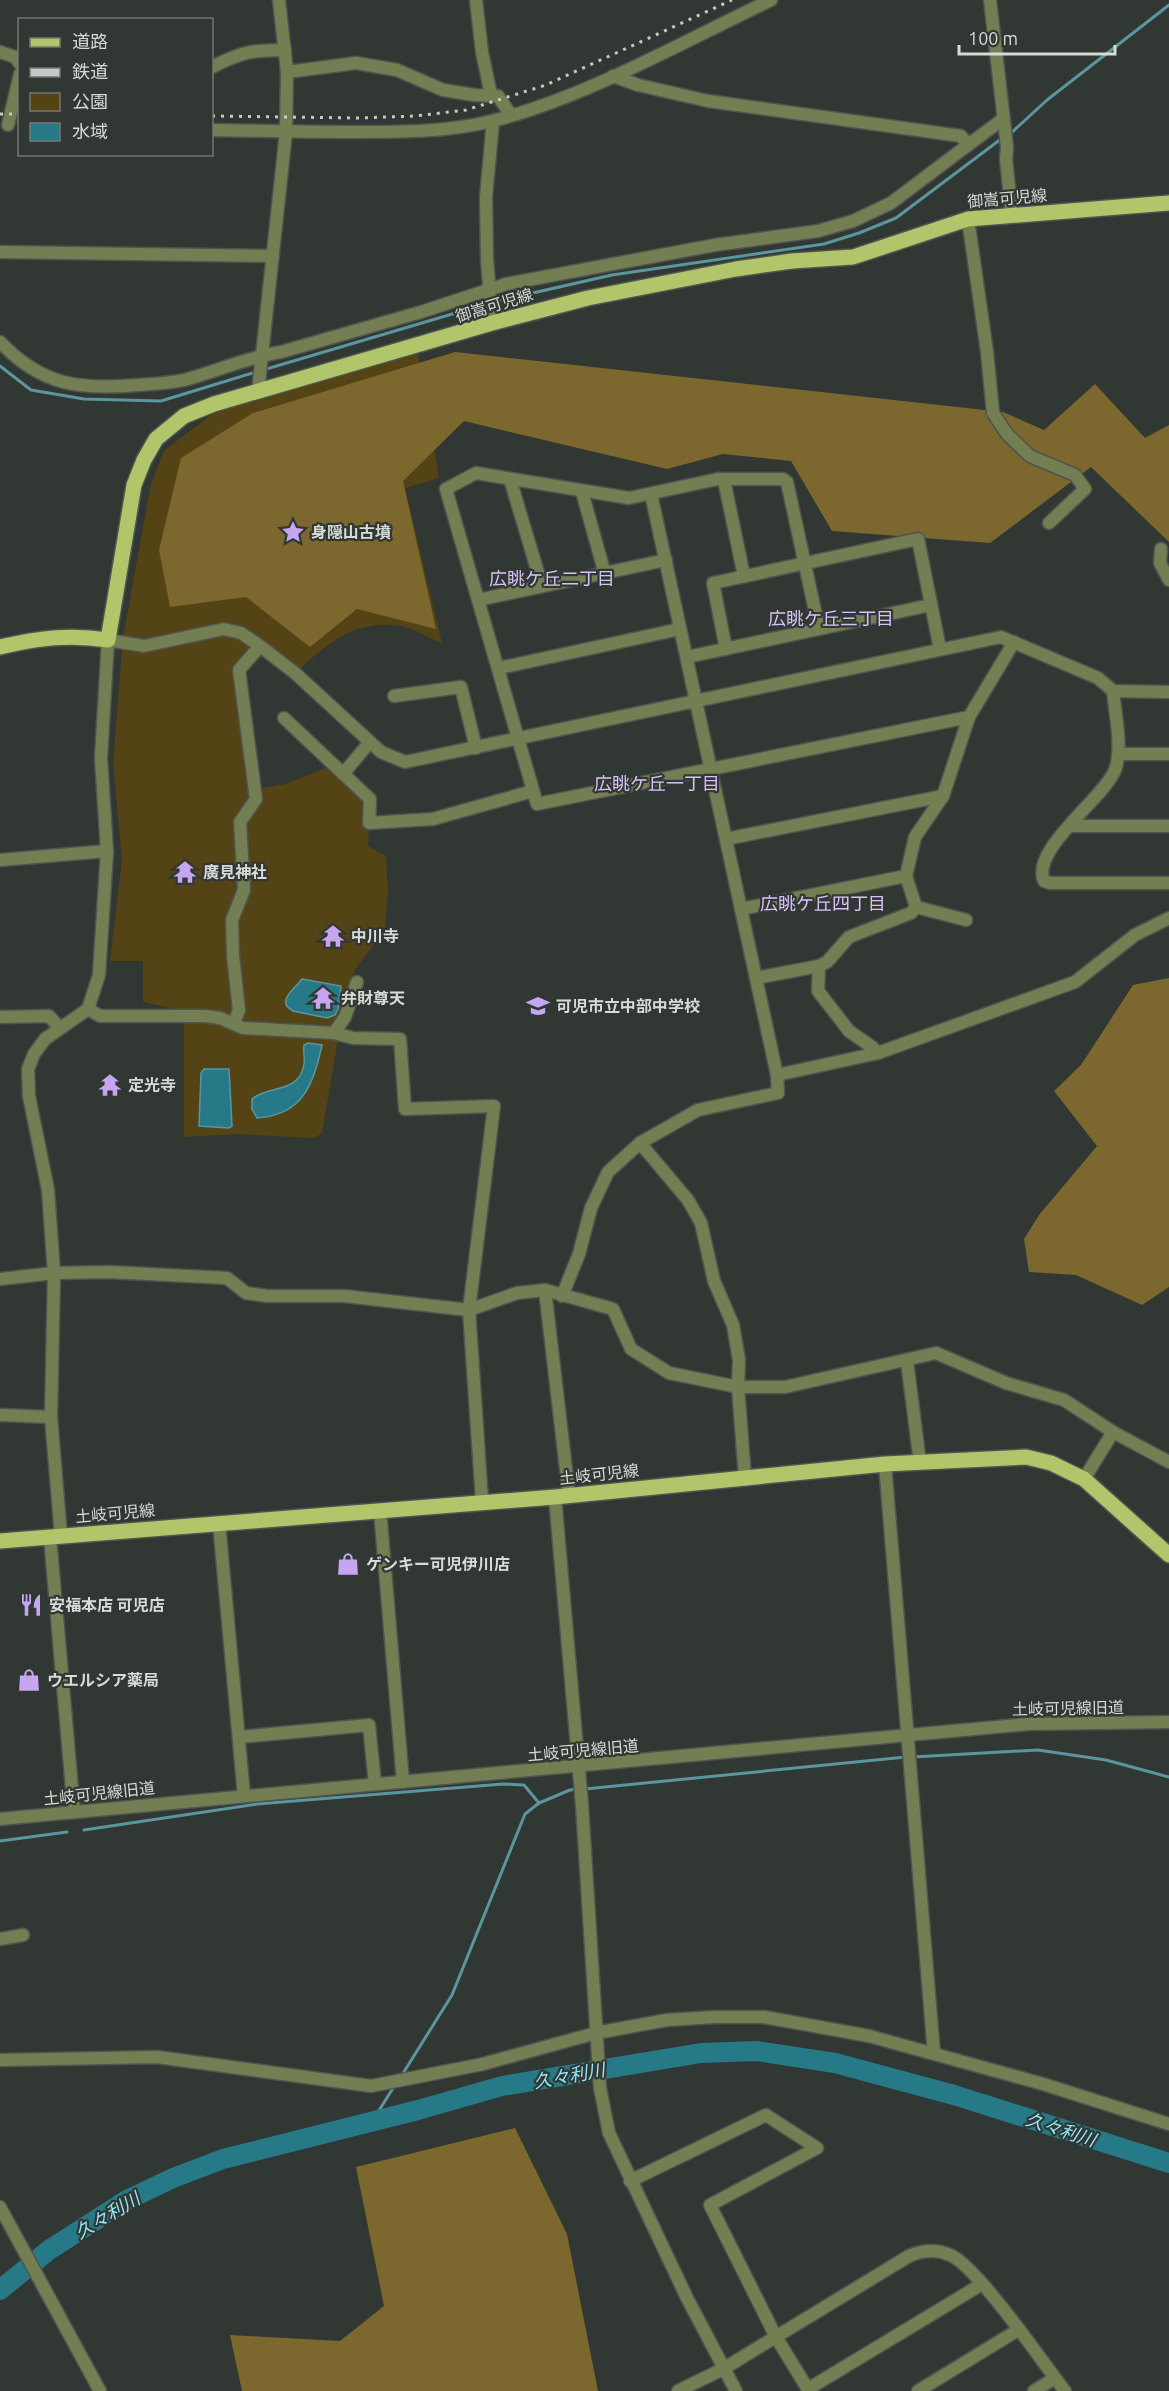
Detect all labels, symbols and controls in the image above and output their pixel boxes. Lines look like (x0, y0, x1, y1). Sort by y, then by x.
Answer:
legend (18, 18, 213, 156)
scale bar (959, 18, 1115, 56)
text: 100 m (968, 28, 1018, 48)
text: 道路 (72, 31, 108, 51)
text: 鉄道 (72, 61, 108, 81)
text: 公園 (72, 91, 108, 111)
text: 水域 (72, 121, 108, 141)
street label: 御嵩可児線 (966, 186, 1048, 210)
street label: 御嵩可児線 (453, 285, 535, 325)
place icon: 身隠山古墳 (280, 519, 306, 545)
place label: 身隠山古墳 (311, 523, 391, 541)
district label: 広眺ケ丘二丁目 (489, 568, 615, 588)
district label: 広眺ケ丘三丁目 (768, 608, 894, 628)
district label: 広眺ケ丘一丁目 (594, 773, 720, 793)
temple icon: 廣見神社 (172, 859, 198, 885)
place label: 廣見神社 (203, 863, 267, 881)
district label: 広眺ケ丘四丁目 (760, 893, 886, 913)
temple icon: 中川寺 (320, 923, 346, 949)
place label: 中川寺 (351, 927, 399, 945)
temple icon: 弁財尊天 (310, 985, 336, 1011)
place label: 弁財尊天 (341, 989, 405, 1007)
school or university icon: 可児市立中部中学校 (525, 993, 551, 1019)
place label: 可児市立中部中学校 (556, 997, 700, 1015)
temple icon: 定光寺 (97, 1072, 123, 1098)
place label: 定光寺 (128, 1076, 176, 1094)
street label: 土岐可児線 (558, 1461, 640, 1487)
street label: 土岐可児線 (74, 1501, 156, 1525)
shop icon: ゲンキー可児伊川店 (335, 1551, 361, 1577)
place label: ゲンキー可児伊川店 (366, 1555, 510, 1573)
restaurant icon: 安福本店 可児店 (18, 1592, 44, 1618)
place label: 安福本店 可児店 (49, 1596, 165, 1614)
shop icon: ウエルシア薬局 (16, 1667, 42, 1693)
place label: ウエルシア薬局 (47, 1671, 159, 1689)
street label: 土岐可児線旧道 (1012, 1698, 1124, 1718)
street label: 土岐可児線旧道 (526, 1736, 640, 1764)
street label: 土岐可児線旧道 (42, 1778, 156, 1808)
water label: 久々利川 (532, 2059, 608, 2091)
water label: 久々利川 (1024, 2108, 1100, 2150)
water label: 久々利川 (71, 2187, 145, 2242)

